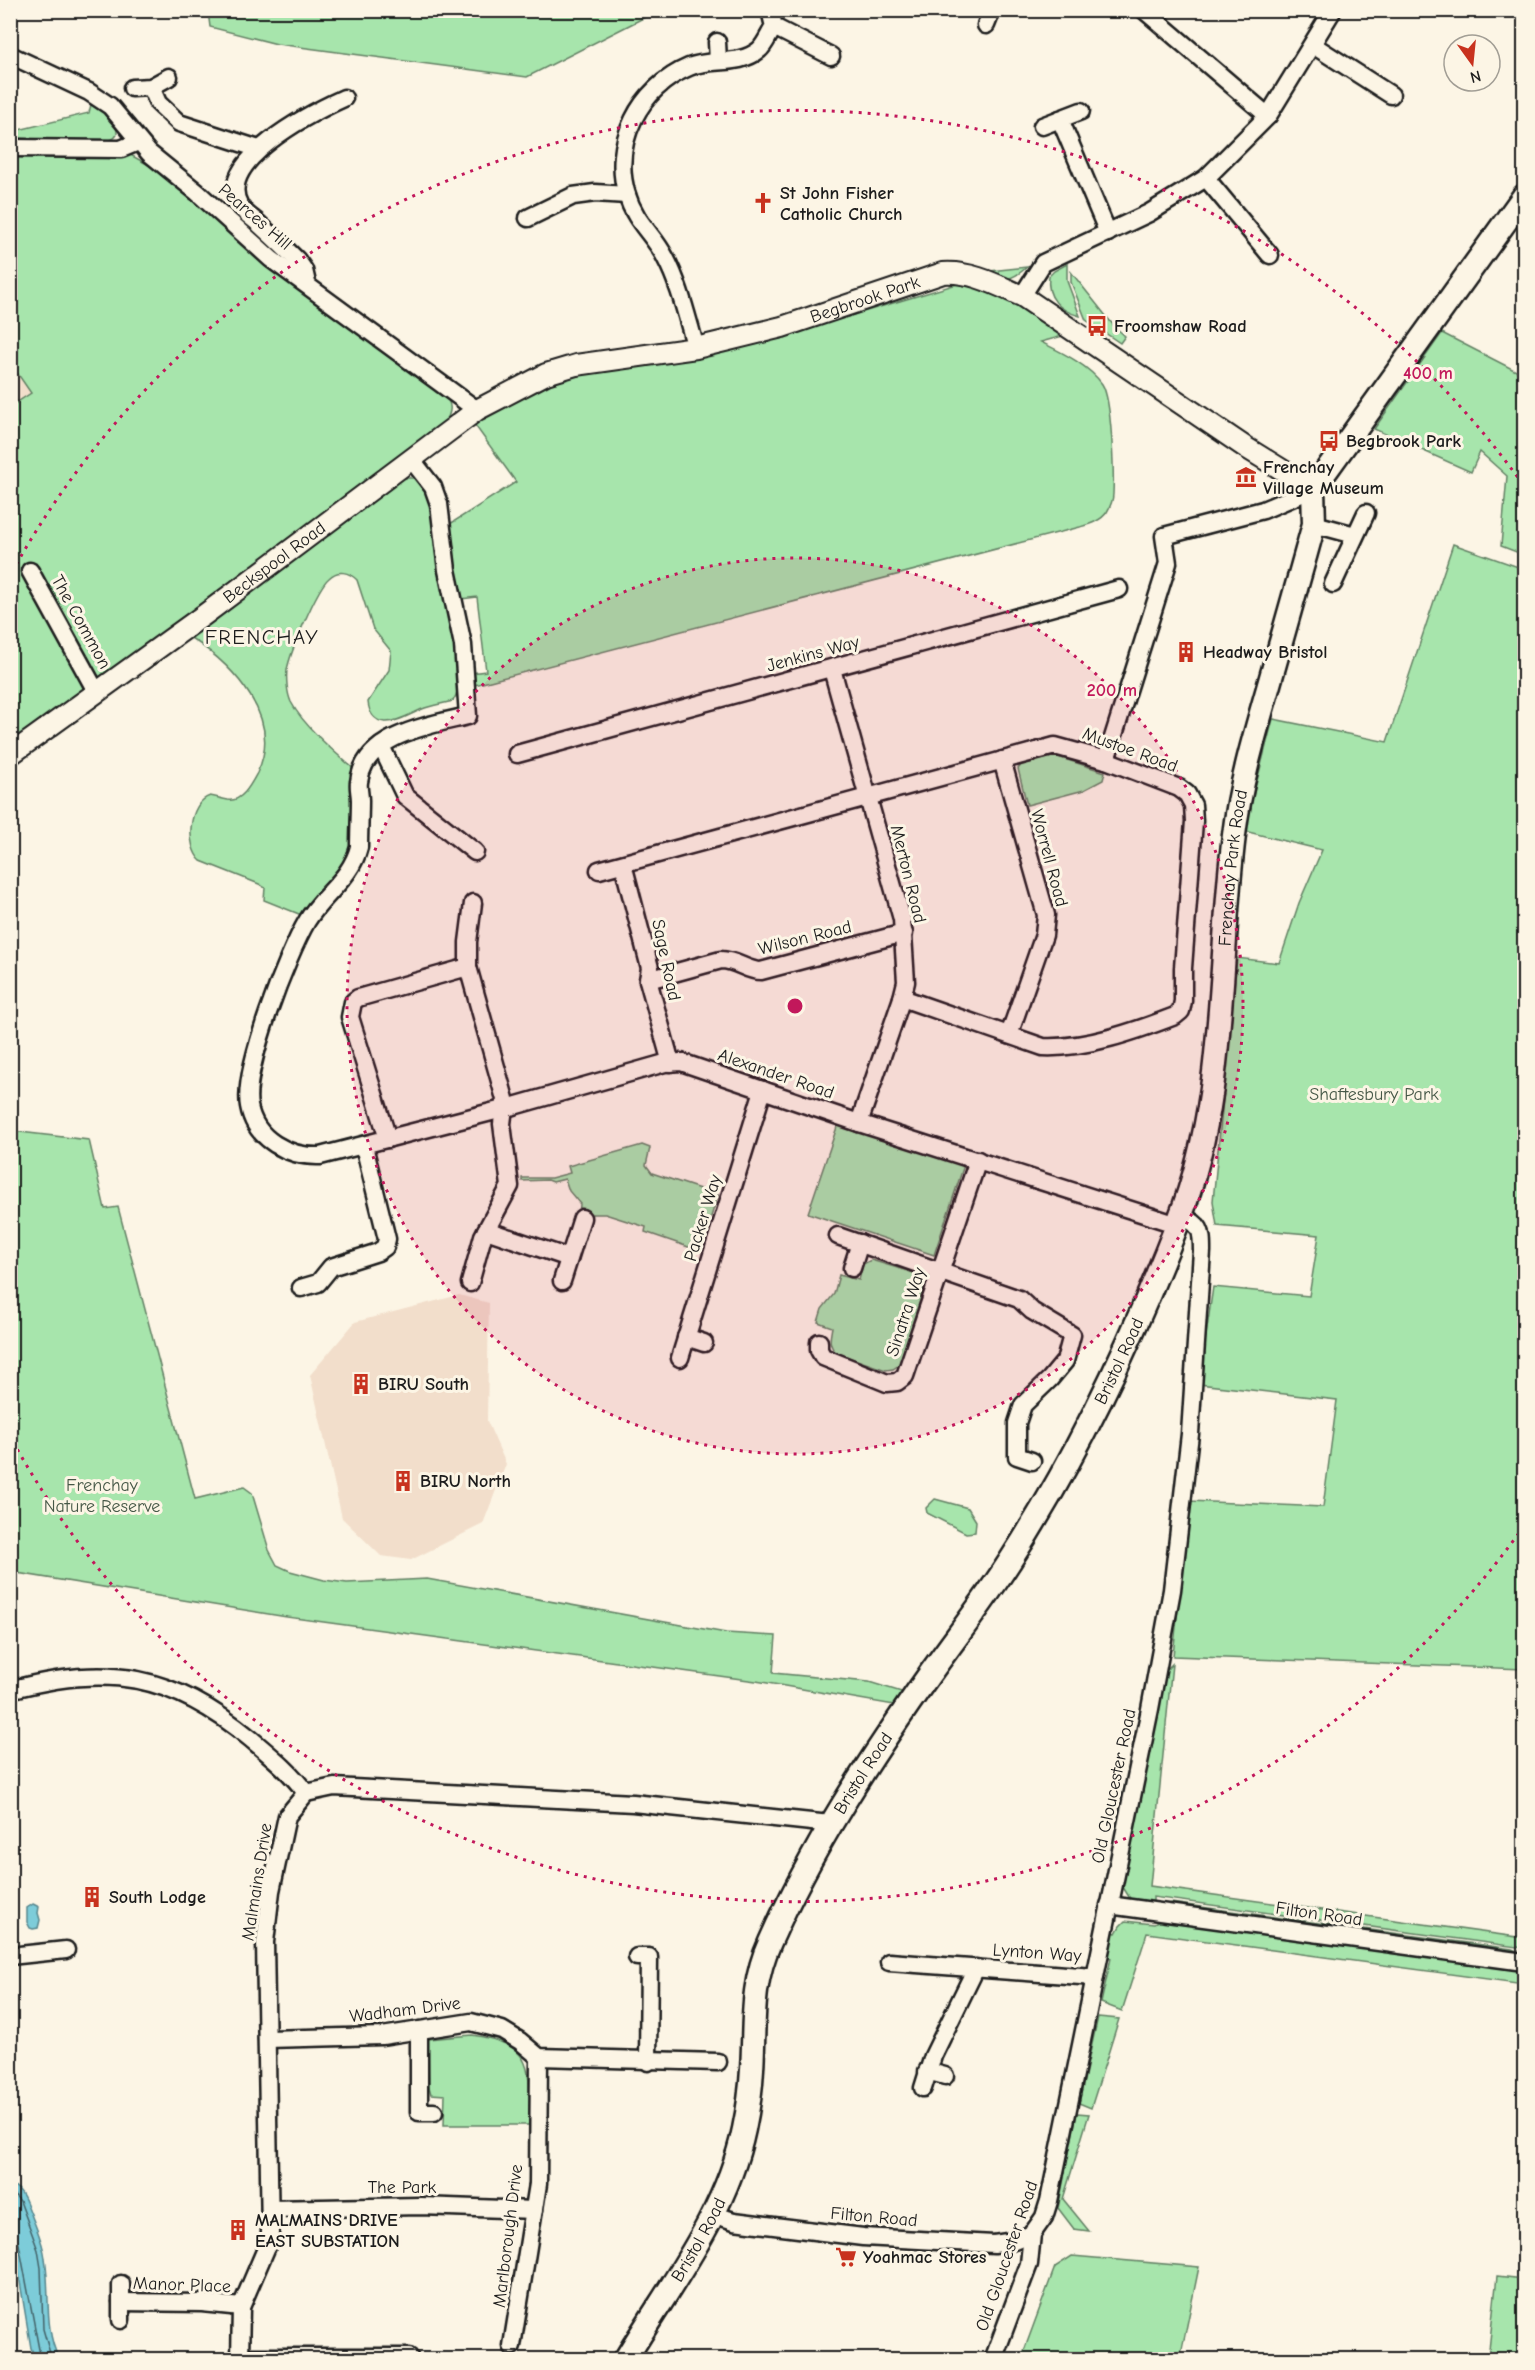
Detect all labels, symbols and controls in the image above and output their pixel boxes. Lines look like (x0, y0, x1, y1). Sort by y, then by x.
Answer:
north arrow (1442, 33, 1502, 93)
text: N (1468, 66, 1483, 87)
street label: Pearces Hill (214, 179, 296, 255)
place label: St John Fisher Catholic Church (780, 183, 903, 225)
church icon: St John Fisher Catholic Church (751, 191, 775, 215)
street label: Begbrook Park (807, 271, 923, 327)
bus stop icon: Froomshaw Road (1085, 314, 1109, 338)
place label: Froomshaw Road (1114, 316, 1247, 337)
text: 400 m (1403, 363, 1453, 384)
bus stop icon: Begbrook Park (1317, 429, 1341, 453)
place label: Begbrook Park (1346, 431, 1461, 452)
place label: Frenchay Village Museum (1263, 457, 1384, 499)
museum icon: Frenchay Village Museum (1234, 465, 1258, 489)
street label: Beckspool Road (219, 517, 329, 608)
street label: The Common (47, 571, 115, 673)
district label: FRENCHAY (205, 625, 319, 649)
street label: Jenkins Way (764, 631, 863, 676)
building icon: Headway Bristol (1174, 640, 1198, 664)
place label: Headway Bristol (1203, 642, 1328, 663)
text: 200 m (1087, 680, 1137, 701)
street label: Mustoe Road (1080, 723, 1180, 777)
street label: Frenchay Park Road (1214, 788, 1252, 947)
street label: Worrell Road (1026, 807, 1072, 909)
street label: Merton Road (886, 823, 930, 925)
street label: Wilson Road (756, 916, 854, 960)
street label: Sage Road (647, 917, 685, 1003)
centre of rings (785, 996, 805, 1016)
street label: Alexander Road (715, 1044, 837, 1104)
park label: Shaftesbury Park (1309, 1084, 1439, 1105)
street label: Packer Way (680, 1171, 726, 1264)
street label: Sinatra Way (882, 1264, 931, 1359)
street label: Bristol Road (1090, 1315, 1148, 1408)
building icon: BIRU South (349, 1372, 373, 1396)
place label: BIRU South (378, 1374, 469, 1395)
building icon: BIRU North (391, 1469, 415, 1493)
place label: BIRU North (420, 1471, 511, 1492)
park label: Frenchay Nature Reserve (44, 1475, 160, 1517)
street label: Old Gloucester Road (1087, 1707, 1141, 1865)
street label: Bristol Road (829, 1728, 897, 1818)
street label: Malmains Drive (237, 1822, 277, 1942)
building icon: South Lodge (80, 1885, 104, 1909)
place label: South Lodge (109, 1887, 206, 1908)
street label: Filton Road (1274, 1898, 1364, 1930)
street label: Lynton Way (992, 1939, 1083, 1967)
street label: Wadham Drive (348, 1993, 462, 2027)
street label: Marlborough Drive (489, 2163, 527, 2309)
street label: The Park (368, 2177, 437, 2198)
street label: Old Gloucester Road (971, 2178, 1043, 2334)
street label: Bristol Road (666, 2194, 730, 2286)
street label: Filton Road (830, 2203, 918, 2231)
place label: MALMAINS DRIVE EAST SUBSTATION (255, 2210, 400, 2252)
building icon: MALMAINS DRIVE EAST SUBSTATION (226, 2218, 250, 2242)
supermarket icon: Yoahmac Stores (834, 2245, 858, 2269)
place label: Yoahmac Stores (863, 2247, 987, 2268)
street label: Manor Place (133, 2273, 231, 2297)

